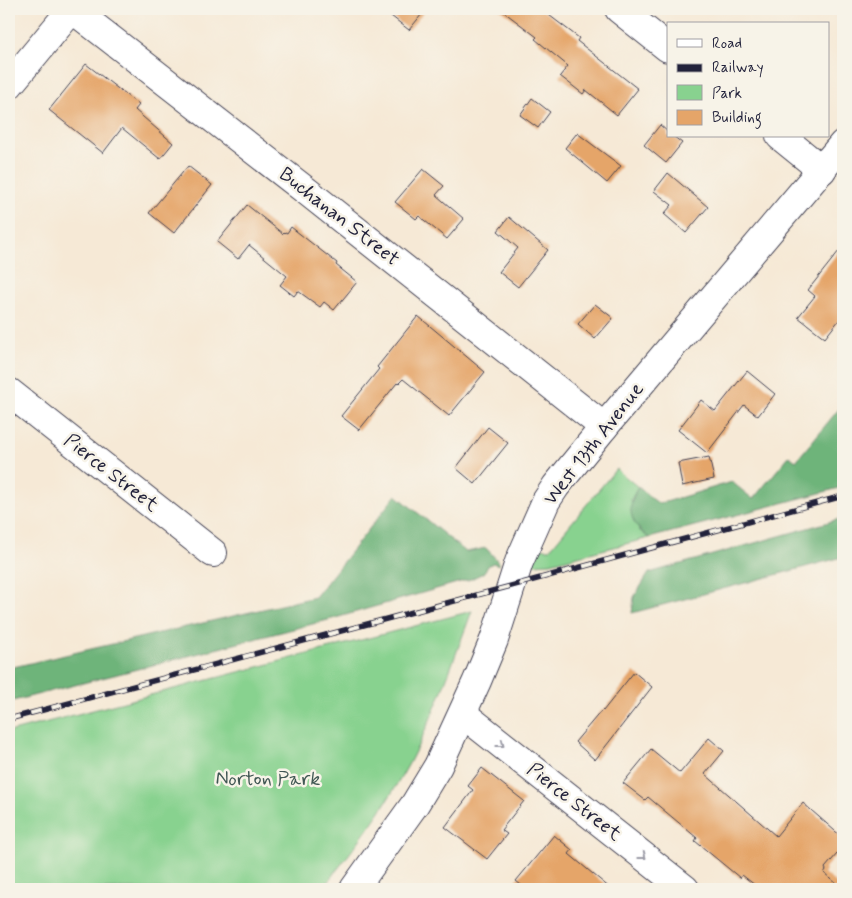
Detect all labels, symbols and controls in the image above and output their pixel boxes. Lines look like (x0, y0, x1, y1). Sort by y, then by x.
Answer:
legend (667, 22, 830, 138)
text: Road (712, 34, 742, 54)
text: Railway (712, 58, 764, 78)
text: Park (712, 84, 742, 104)
text: Building (712, 108, 762, 129)
street label: Buchanan Street (273, 161, 405, 273)
street label: West 13th Avenue (538, 377, 651, 511)
street label: Pierce Street (58, 428, 164, 519)
one-way arrow (495, 739, 504, 747)
street label: Pierce Street (521, 757, 627, 848)
park label: Norton Park (216, 766, 320, 793)
one-way arrow (637, 850, 646, 858)

